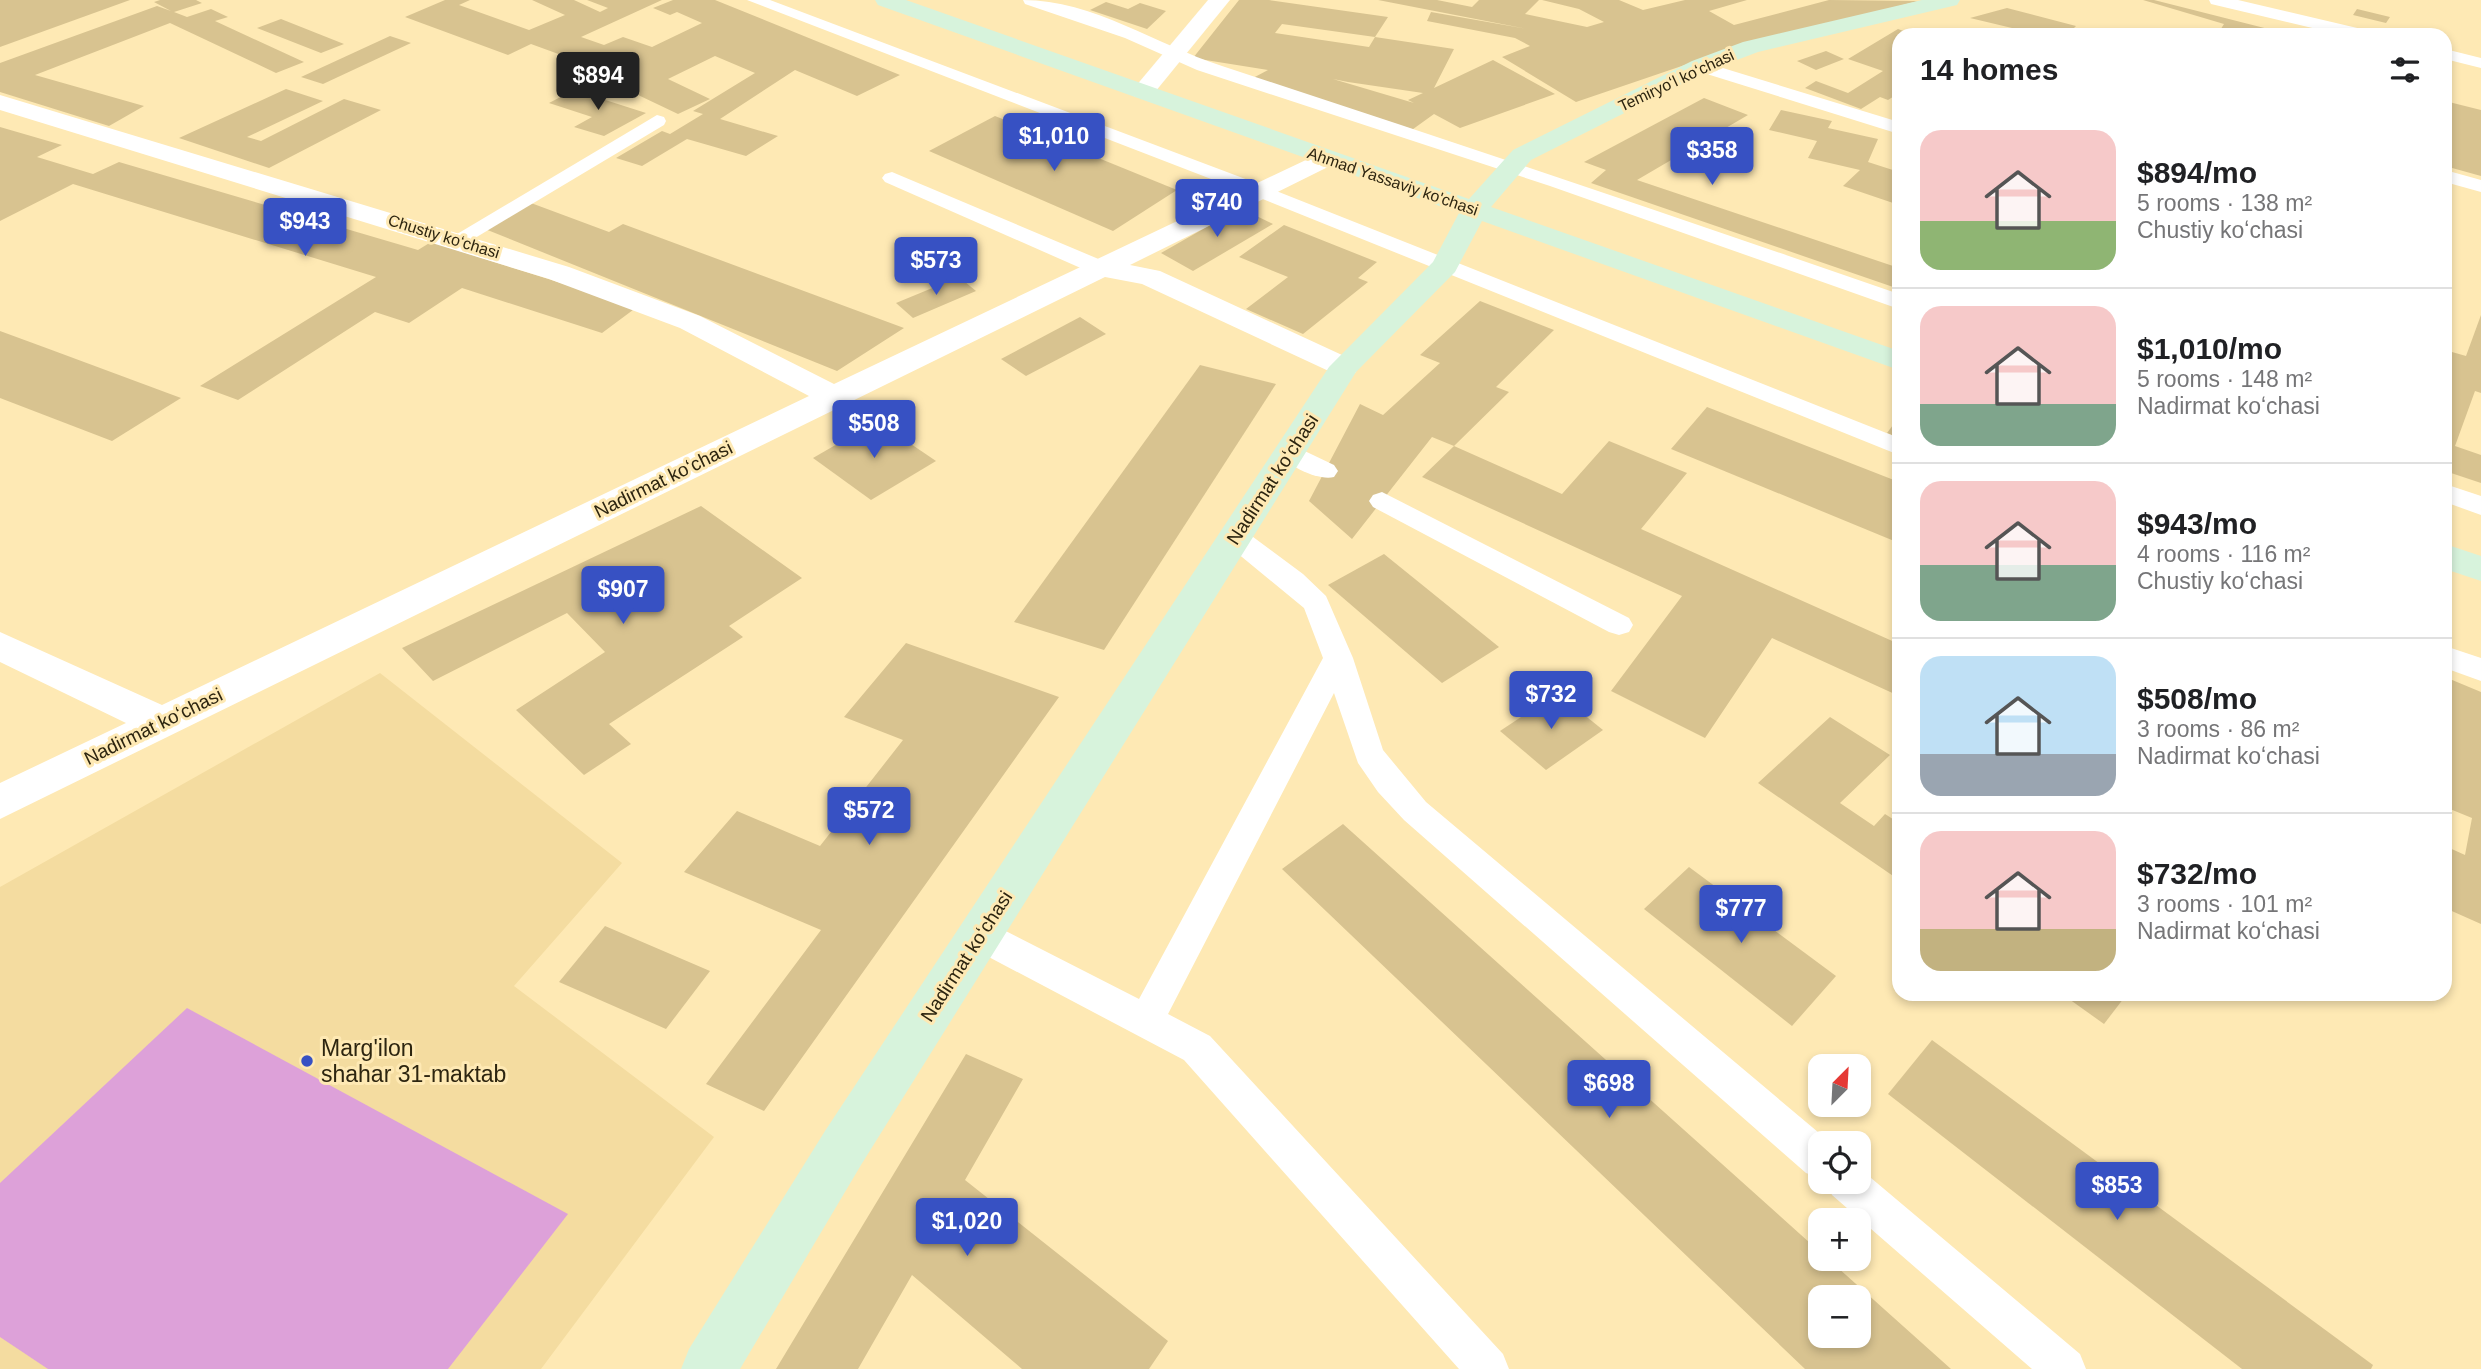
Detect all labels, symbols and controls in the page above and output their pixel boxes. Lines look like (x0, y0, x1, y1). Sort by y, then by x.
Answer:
street label: Temiryoʻl koʻchasi (1616, 46, 1737, 115)
icon: filters (2386, 51, 2424, 89)
pin: $894 (557, 52, 639, 112)
text: 14 homes (1920, 53, 2058, 86)
text: $894 (572, 62, 624, 88)
pin: $1,010 (997, 114, 1111, 173)
text: $1,010 (1019, 123, 1089, 149)
pin: $358 (1671, 128, 1753, 187)
text: $358 (1686, 137, 1738, 163)
street label: Ahmad Yassaviy ko'chasi (1305, 144, 1480, 219)
text: $894/mo (2137, 156, 2257, 189)
icon: home (1976, 158, 2060, 242)
pin: $740 (1176, 180, 1258, 239)
text: $740 (1191, 189, 1243, 215)
text: 5 rooms · 138 m² (2137, 190, 2312, 216)
pin: $943 (264, 198, 346, 258)
text: $943 (279, 208, 331, 234)
street label: Chustiy koʻchasi (386, 211, 502, 262)
text: Chustiy koʻchasi (2137, 217, 2303, 243)
pin: $573 (895, 238, 977, 297)
text: $573 (910, 247, 962, 273)
text: $1,010/mo (2137, 332, 2282, 365)
icon: home (1976, 334, 2060, 418)
text: 5 rooms · 148 m² (2137, 366, 2312, 392)
text: Nadirmat koʻchasi (2137, 393, 2320, 419)
pin: $508 (833, 400, 915, 460)
text: $508 (848, 410, 900, 436)
street label: Nadirmat koʻchasi (1222, 410, 1322, 548)
street label: Nadirmat koʻchasi (591, 437, 736, 522)
text: $943/mo (2137, 507, 2257, 540)
icon: home (1976, 509, 2060, 593)
text: 4 rooms · 116 m² (2137, 541, 2310, 567)
pin: $907 (582, 566, 664, 626)
text: Chustiy koʻchasi (2137, 568, 2303, 594)
text: $907 (597, 576, 649, 602)
pin: $732 (1510, 672, 1592, 731)
text: $732 (1525, 681, 1577, 707)
text: $508/mo (2137, 682, 2257, 715)
street label: Nadirmat koʻchasi (81, 684, 226, 769)
icon: home (1976, 684, 2060, 768)
text: 3 rooms · 86 m² (2137, 716, 2299, 742)
text: Nadirmat koʻchasi (2137, 743, 2320, 769)
pin: $572 (828, 788, 910, 847)
text: $572 (843, 797, 895, 823)
text: $732/mo (2137, 857, 2257, 890)
icon: home (1976, 859, 2060, 943)
pin: $777 (1700, 886, 1782, 945)
street label: Nadirmat koʻchasi (916, 887, 1016, 1025)
text: 3 rooms · 101 m² (2137, 891, 2312, 917)
text: $777 (1715, 895, 1767, 921)
text: Nadirmat koʻchasi (2137, 918, 2320, 944)
place label: Marg'ilon shahar 31-maktab (321, 1035, 506, 1087)
marker: Marg'ilon shahar 31-maktab (299, 1053, 315, 1069)
north arrow (1808, 1054, 1871, 1116)
map controls (1808, 1054, 1871, 1348)
pin: $698 (1568, 1060, 1650, 1120)
text: $698 (1583, 1070, 1635, 1096)
button: locate (1808, 1131, 1871, 1194)
pin: $853 (2076, 1162, 2158, 1222)
text: $853 (2091, 1172, 2143, 1198)
pin: $1,020 (910, 1198, 1024, 1258)
text: $1,020 (932, 1208, 1002, 1234)
button: + (1808, 1208, 1871, 1271)
button: − (1808, 1285, 1871, 1348)

